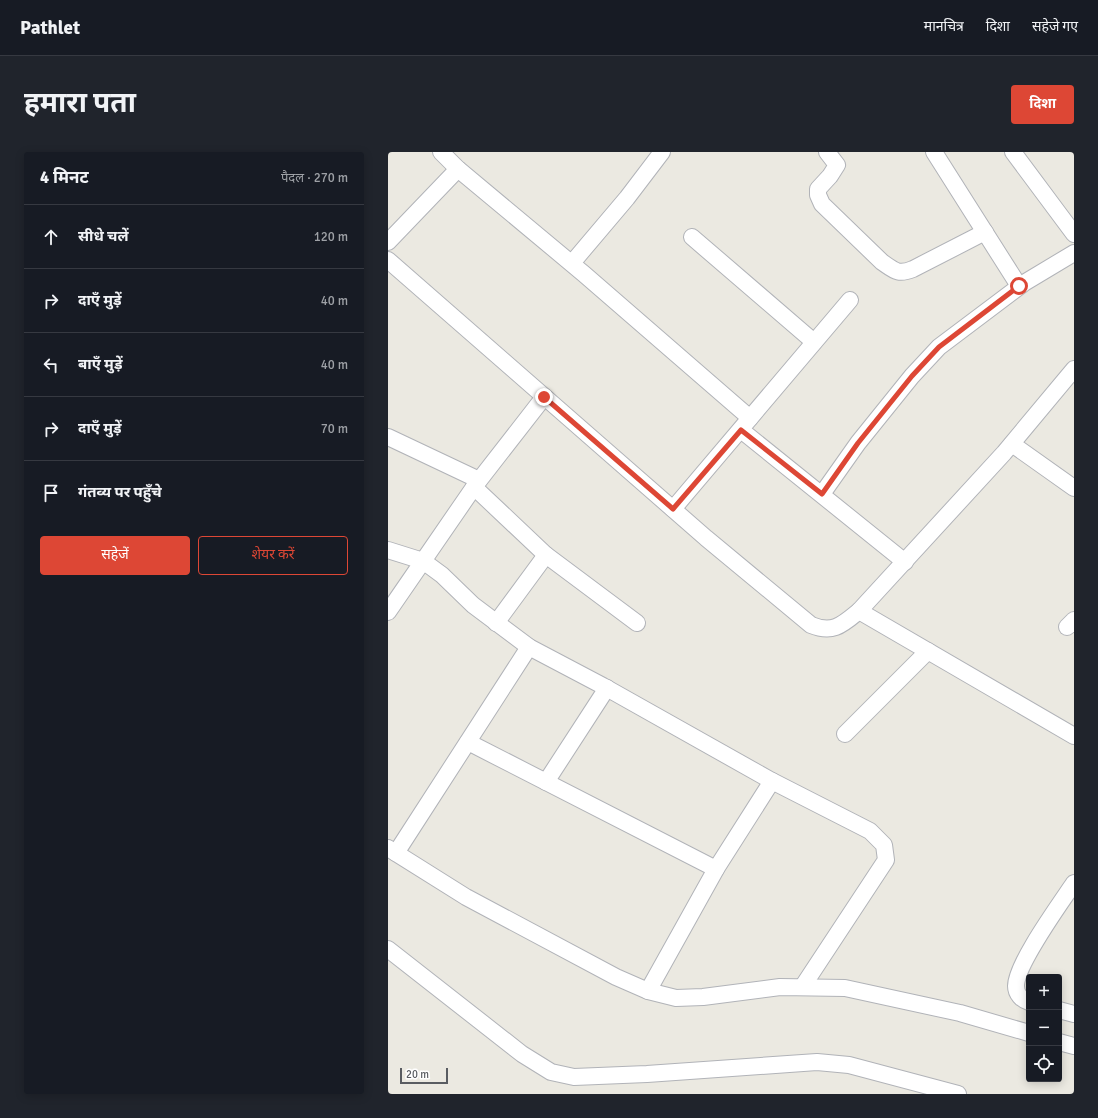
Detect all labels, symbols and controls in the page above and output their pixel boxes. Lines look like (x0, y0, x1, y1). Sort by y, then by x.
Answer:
text: Pathlet (20, 16, 80, 40)
text: मानचित्र (924, 18, 964, 35)
text: दिशा (986, 18, 1010, 35)
text: सहेजे गए (1032, 18, 1078, 35)
button: दिशा (1011, 85, 1074, 124)
text: हमारा पता (24, 86, 136, 120)
text: 4 मिनट (40, 167, 89, 188)
text: पैदल · 270 m (281, 170, 348, 186)
icon: ahead (40, 226, 62, 248)
text: सीधे चलें (78, 227, 129, 245)
text: 120 m (314, 229, 348, 245)
route start (1010, 277, 1028, 295)
icon: right (40, 290, 62, 312)
text: दाएँ मुड़ें (78, 291, 122, 309)
text: 40 m (321, 293, 348, 309)
icon: left (40, 354, 62, 376)
text: बाएँ मुड़ें (78, 355, 122, 373)
text: 40 m (321, 357, 348, 373)
route end (535, 388, 553, 406)
icon: right (40, 418, 62, 440)
text: दाएँ मुड़ें (78, 419, 122, 437)
text: 70 m (321, 421, 348, 437)
icon: arrive (40, 482, 62, 504)
text: गंतव्य पर पहुँचे (78, 483, 162, 501)
button: सहेजें (40, 536, 190, 575)
button: शेयर करें (198, 536, 348, 575)
map controls (1026, 974, 1062, 1082)
button: + (1026, 974, 1062, 1010)
button: − (1026, 1010, 1062, 1046)
button: locate (1026, 1046, 1062, 1082)
scale bar (400, 1066, 448, 1085)
text: 20 m (406, 1068, 429, 1081)

